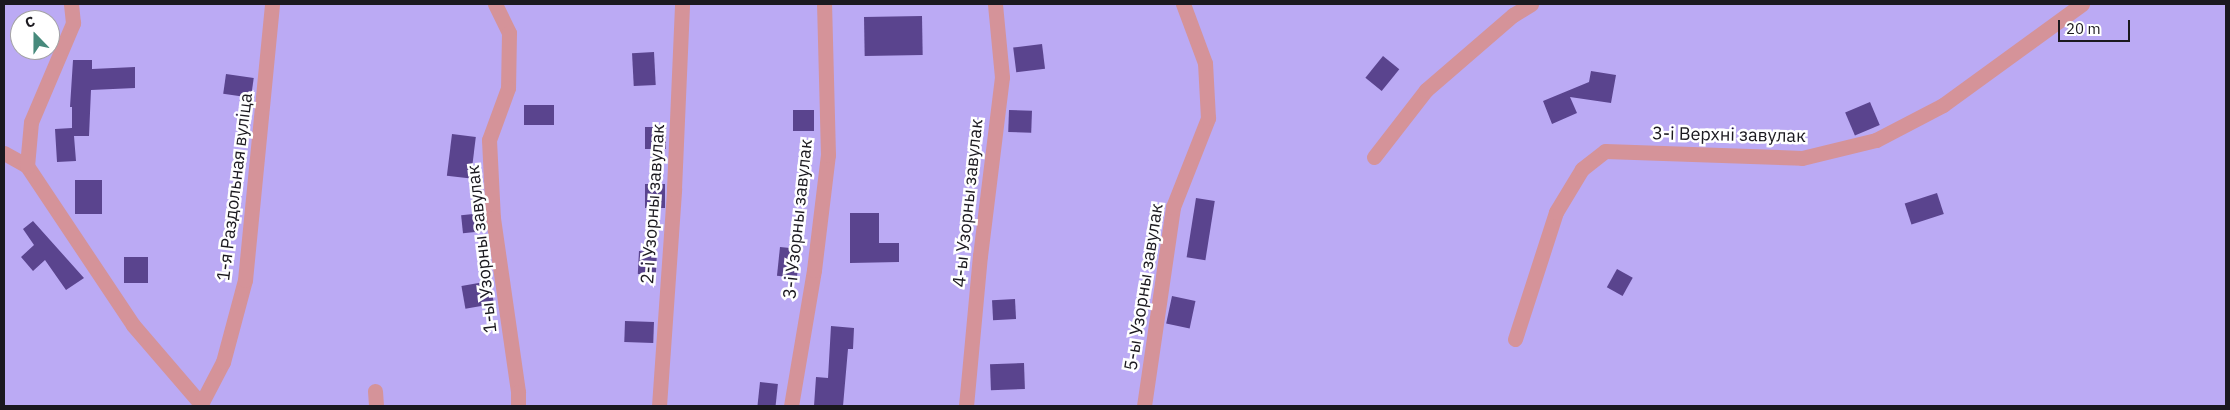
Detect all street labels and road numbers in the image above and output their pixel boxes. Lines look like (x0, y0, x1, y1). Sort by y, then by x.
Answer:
street label: 1-я Раздольная вуліца (213, 92, 257, 282)
street label: 4-ы Узорны завулак (948, 118, 988, 288)
street label: 2-і Узорны завулак (637, 123, 669, 285)
street label: 3-і Верхні завулак (1652, 123, 1806, 147)
street label: 3-і Узорны завулак (779, 138, 817, 300)
street label: 1-ы Узорны завулак (462, 164, 502, 334)
street label: 5-ы Узорны завулак (1120, 202, 1168, 372)

